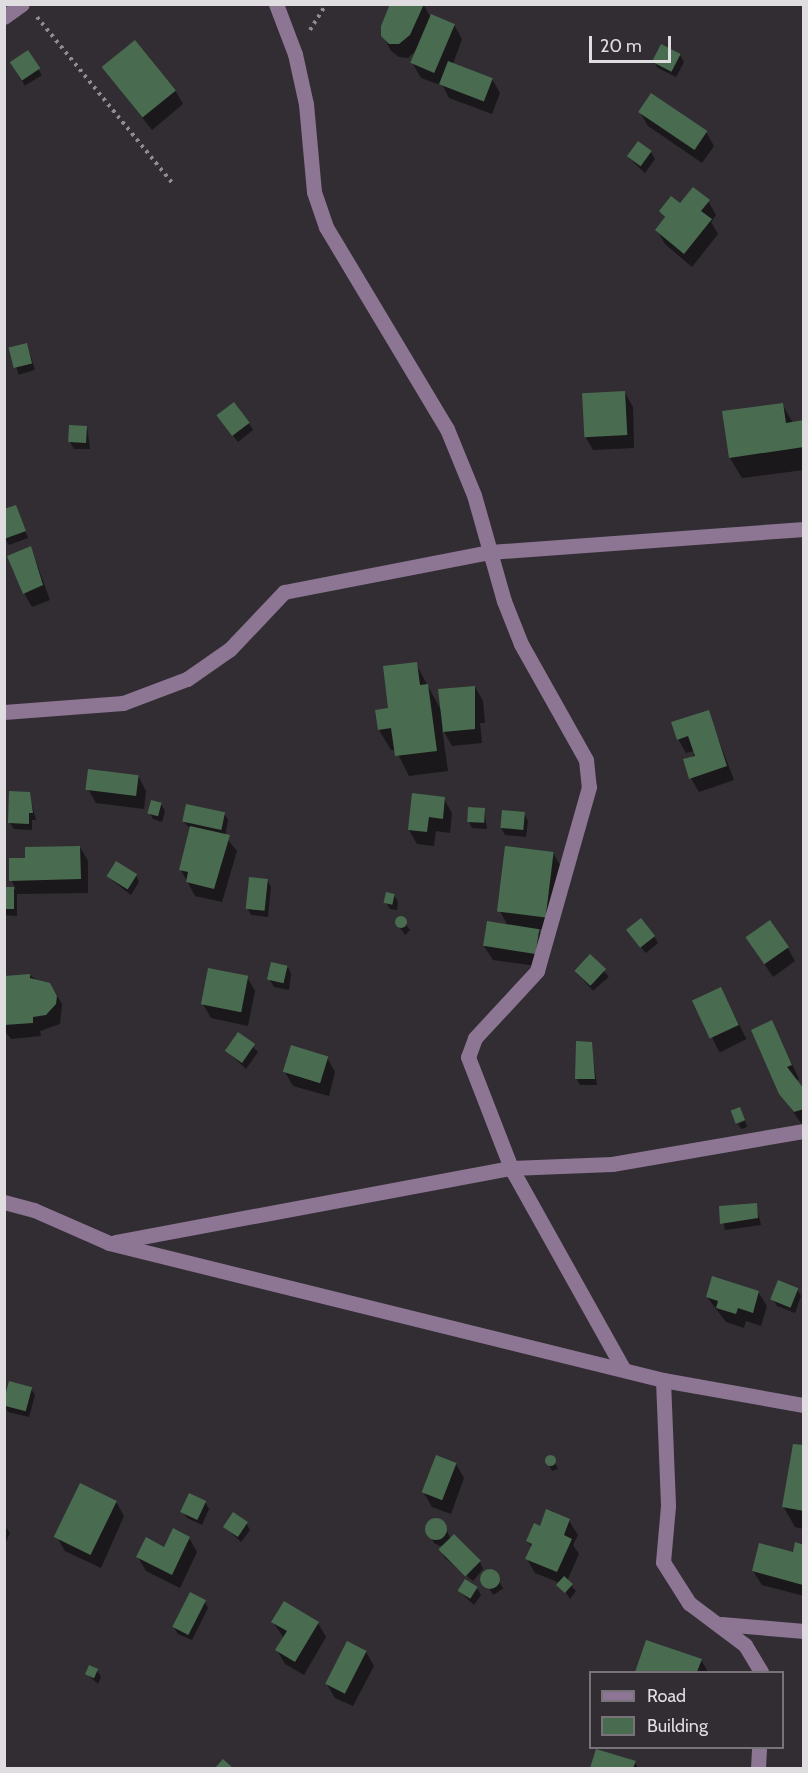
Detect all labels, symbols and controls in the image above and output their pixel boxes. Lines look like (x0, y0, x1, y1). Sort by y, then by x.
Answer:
scale bar (592, 24, 674, 62)
text: 20 m (600, 35, 642, 57)
legend (589, 1671, 784, 1749)
text: Road (647, 1685, 686, 1707)
text: Building (647, 1715, 708, 1737)

